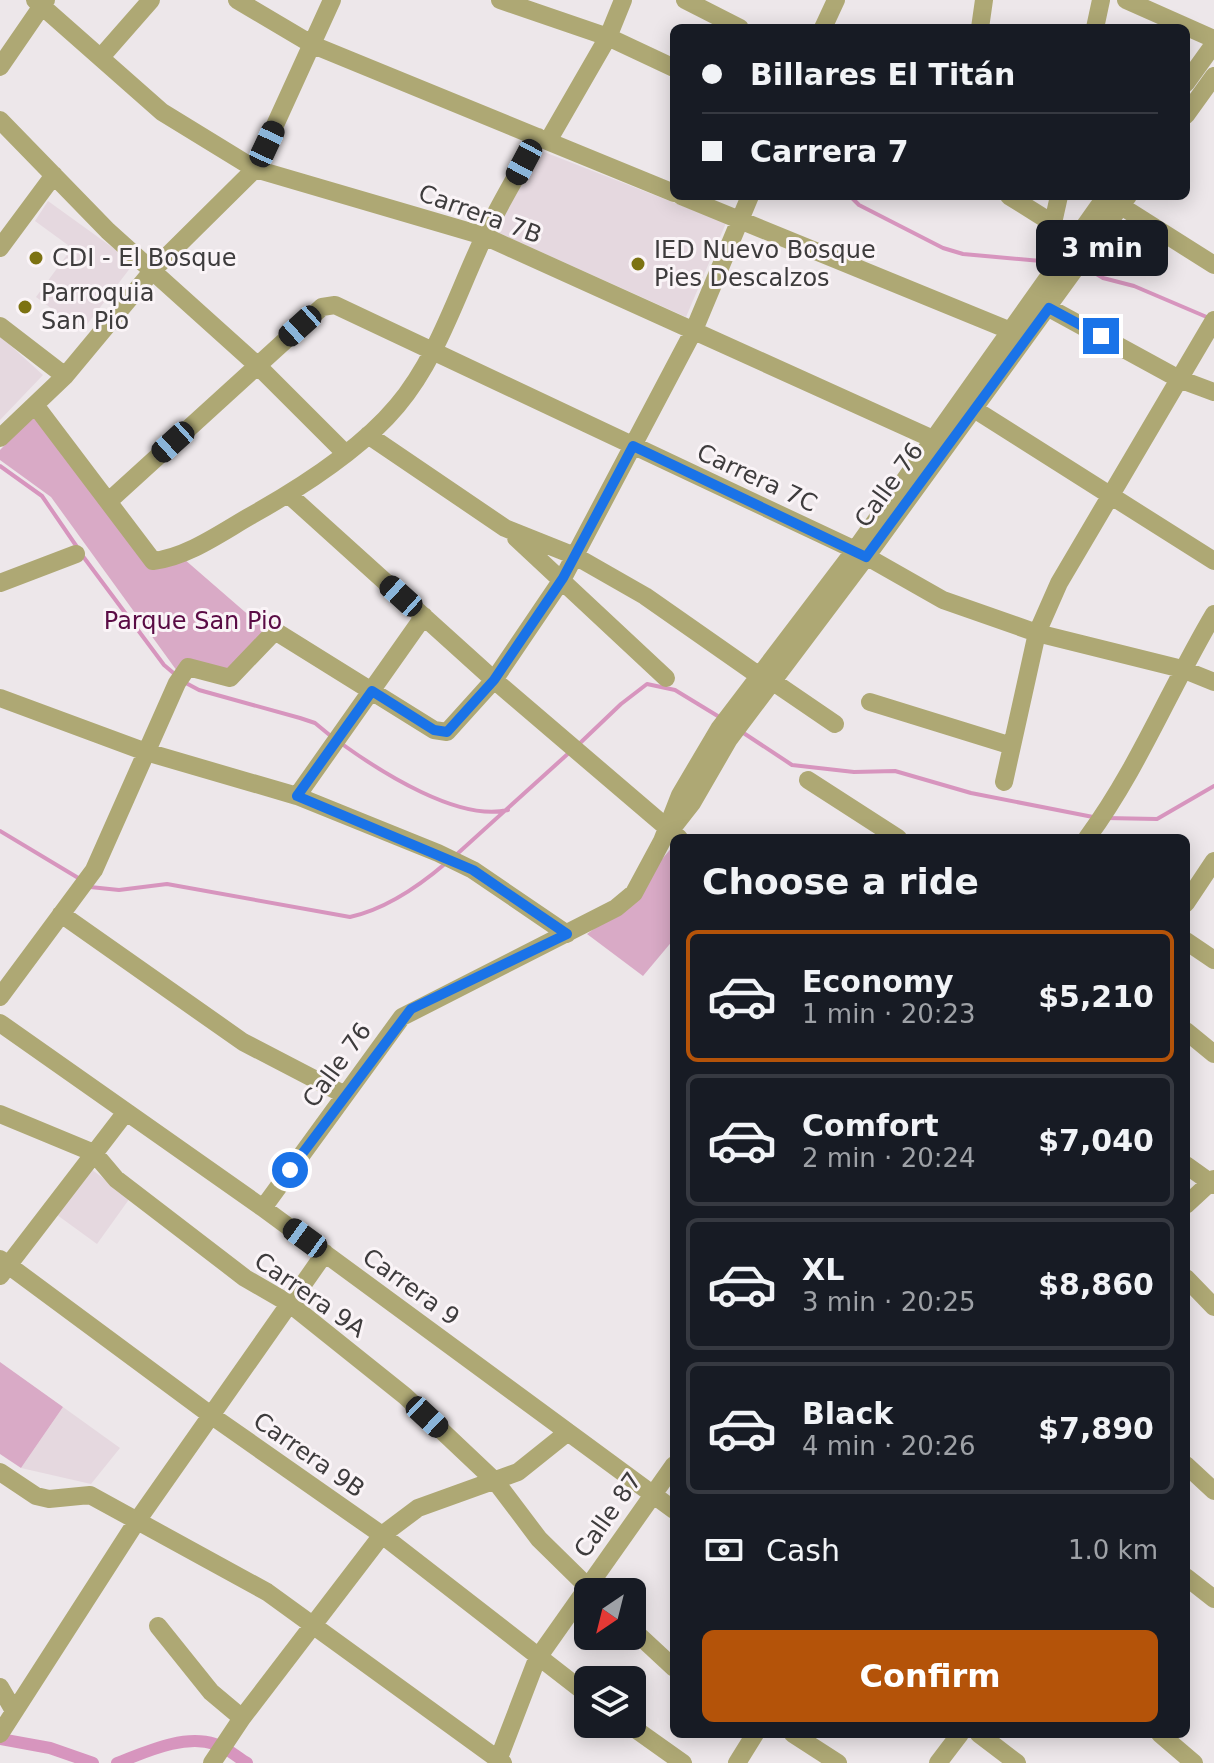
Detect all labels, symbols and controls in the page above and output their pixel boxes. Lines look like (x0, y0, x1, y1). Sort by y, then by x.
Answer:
text: Billares El Titán (750, 57, 1015, 92)
car (246, 117, 288, 171)
text: Carrera 7 (750, 134, 909, 169)
car (502, 135, 546, 189)
street label: Carrera 7B (415, 179, 545, 249)
callout: 3 min (1035, 220, 1167, 276)
text: 3 min (1061, 233, 1143, 263)
place label: IED Nuevo Bosque Pies Descalzos (654, 236, 876, 292)
place label: CDI - El Bosque (52, 244, 237, 272)
marker: CDI - El Bosque (27, 249, 45, 267)
marker: IED Nuevo Bosque Pies Descalzos (629, 255, 647, 273)
place label: Parroquia San Pio (41, 279, 154, 335)
marker: Parroquia San Pio (16, 298, 34, 316)
car (274, 301, 326, 351)
route end (1083, 318, 1119, 354)
car (147, 417, 199, 467)
street label: Calle 76 (849, 437, 929, 533)
street label: Carrera 7C (693, 438, 821, 518)
car (375, 571, 427, 621)
park label: Parque San Pio (104, 607, 282, 635)
text: Choose a ride (702, 861, 979, 902)
icon: car (706, 960, 778, 1032)
text: Economy (802, 964, 954, 999)
text: $5,210 (1038, 979, 1154, 1014)
text: 1 min · 20:23 (802, 999, 976, 1029)
street label: Calle 76 (297, 1017, 377, 1113)
icon: car (706, 1104, 778, 1176)
text: Comfort (802, 1108, 939, 1143)
text: $7,040 (1038, 1123, 1154, 1158)
text: 2 min · 20:24 (802, 1143, 976, 1173)
route start (272, 1152, 308, 1188)
car (279, 1214, 331, 1262)
street label: Carrera 9 (357, 1243, 465, 1331)
street label: Carrera 9A (249, 1247, 371, 1344)
icon: car (706, 1248, 778, 1320)
text: XL (802, 1252, 844, 1287)
text: $8,860 (1038, 1267, 1154, 1302)
text: 3 min · 20:25 (802, 1287, 976, 1317)
car (401, 1392, 453, 1442)
icon: car (706, 1392, 778, 1464)
text: Black (802, 1396, 893, 1431)
street label: Carrera 9B (248, 1407, 370, 1503)
text: $7,890 (1038, 1411, 1154, 1446)
text: 4 min · 20:26 (802, 1431, 976, 1461)
street label: Calle 87 (569, 1467, 647, 1563)
icon: cash (702, 1528, 746, 1572)
text: Cash (766, 1533, 840, 1568)
text: 1.0 km (1068, 1535, 1158, 1565)
north arrow (574, 1578, 646, 1650)
map controls (574, 1578, 646, 1738)
button: Confirm (702, 1630, 1158, 1722)
button: layers (574, 1666, 646, 1738)

